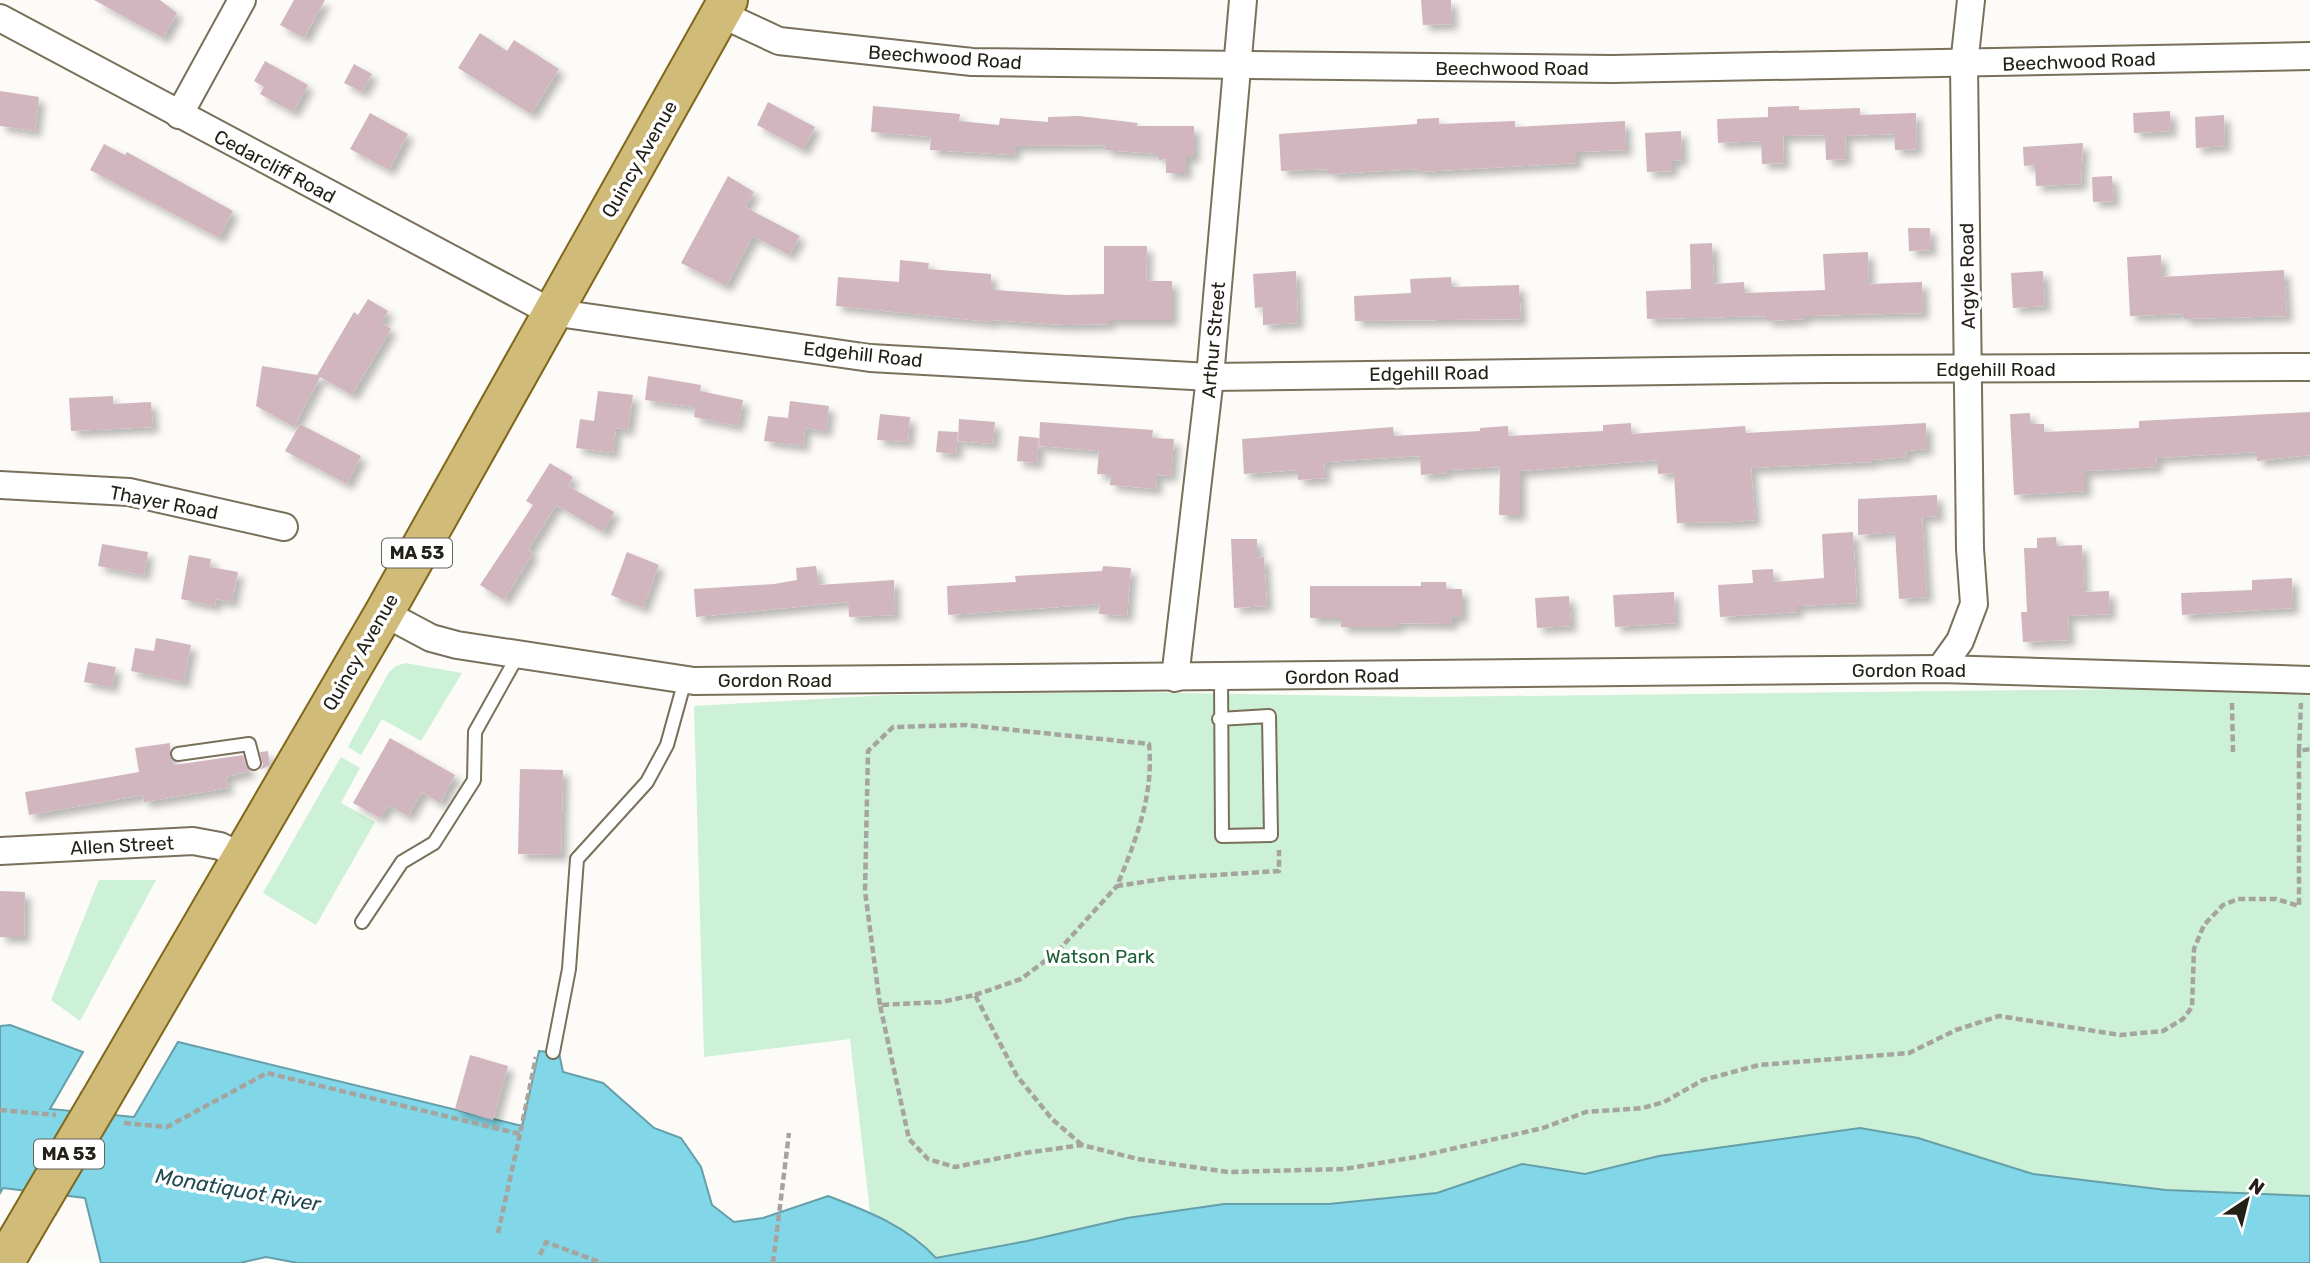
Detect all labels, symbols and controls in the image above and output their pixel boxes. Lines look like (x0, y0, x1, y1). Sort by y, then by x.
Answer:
street label: Beechwood Road (868, 41, 1022, 74)
street label: Beechwood Road (2002, 47, 2156, 76)
street label: Beechwood Road (1435, 57, 1589, 80)
street label: Quincy Avenue (597, 97, 682, 222)
street label: Cedarcliff Road (210, 125, 339, 208)
street label: Argyle Road (1955, 223, 1980, 329)
street label: Arthur Street (1197, 280, 1230, 399)
street label: Edgehill Road (802, 337, 924, 372)
street label: Edgehill Road (1936, 358, 2056, 381)
street label: Edgehill Road (1369, 361, 1489, 386)
street label: Thayer Road (108, 481, 220, 524)
road number: MA 53 (382, 538, 452, 568)
street label: Quincy Avenue (318, 590, 403, 715)
street label: Gordon Road (1852, 659, 1966, 682)
street label: Gordon Road (1285, 664, 1399, 689)
street label: Gordon Road (718, 669, 832, 692)
street label: Allen Street (70, 831, 175, 860)
park label: Watson Park (1046, 945, 1155, 968)
road number: MA 53 (34, 1140, 104, 1168)
water label: Monatiquot River (154, 1163, 323, 1216)
north arrow (2212, 1165, 2282, 1235)
text: N (2244, 1173, 2269, 1200)

